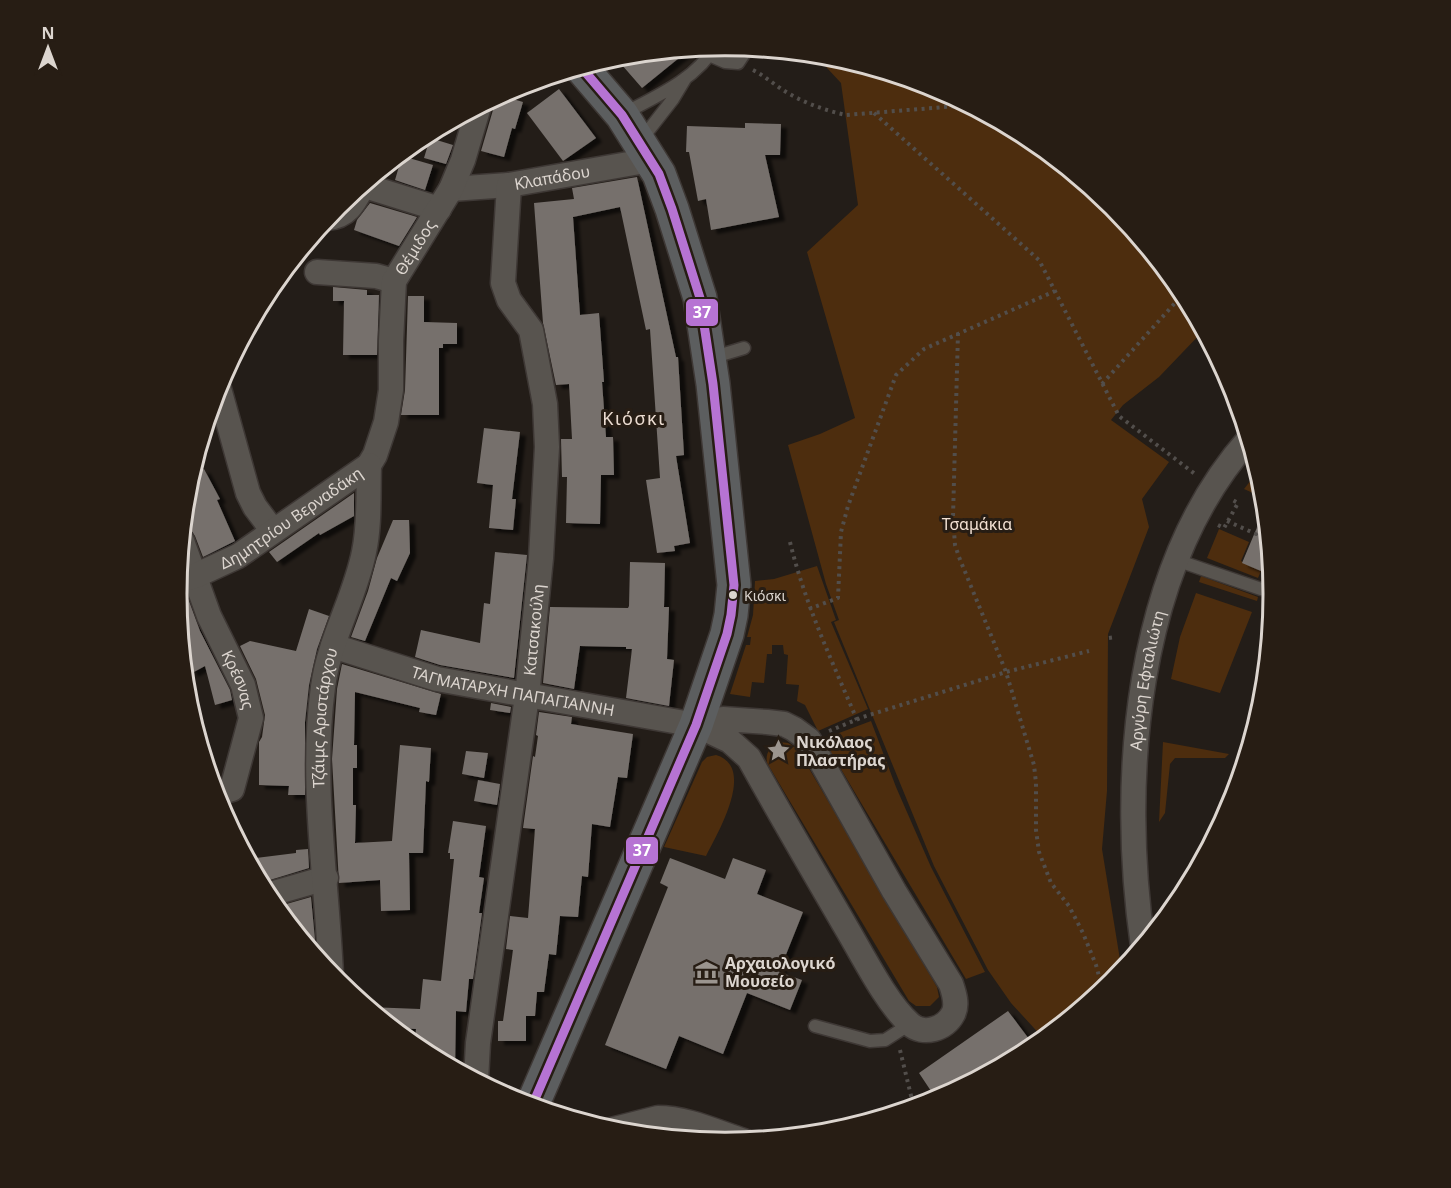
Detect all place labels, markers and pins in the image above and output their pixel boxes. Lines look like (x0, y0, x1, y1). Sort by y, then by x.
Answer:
place label: Κιόσκι (744, 586, 787, 605)
marker: Κιόσκι (727, 589, 739, 601)
place label: Νικόλαος Πλαστήρας (796, 731, 885, 771)
place icon: Νικόλαος Πλαστήρας (765, 738, 791, 764)
place label: Αρχαιολογικό Μουσείο (725, 952, 835, 992)
museum icon: Αρχαιολογικό Μουσείο (694, 959, 720, 985)

